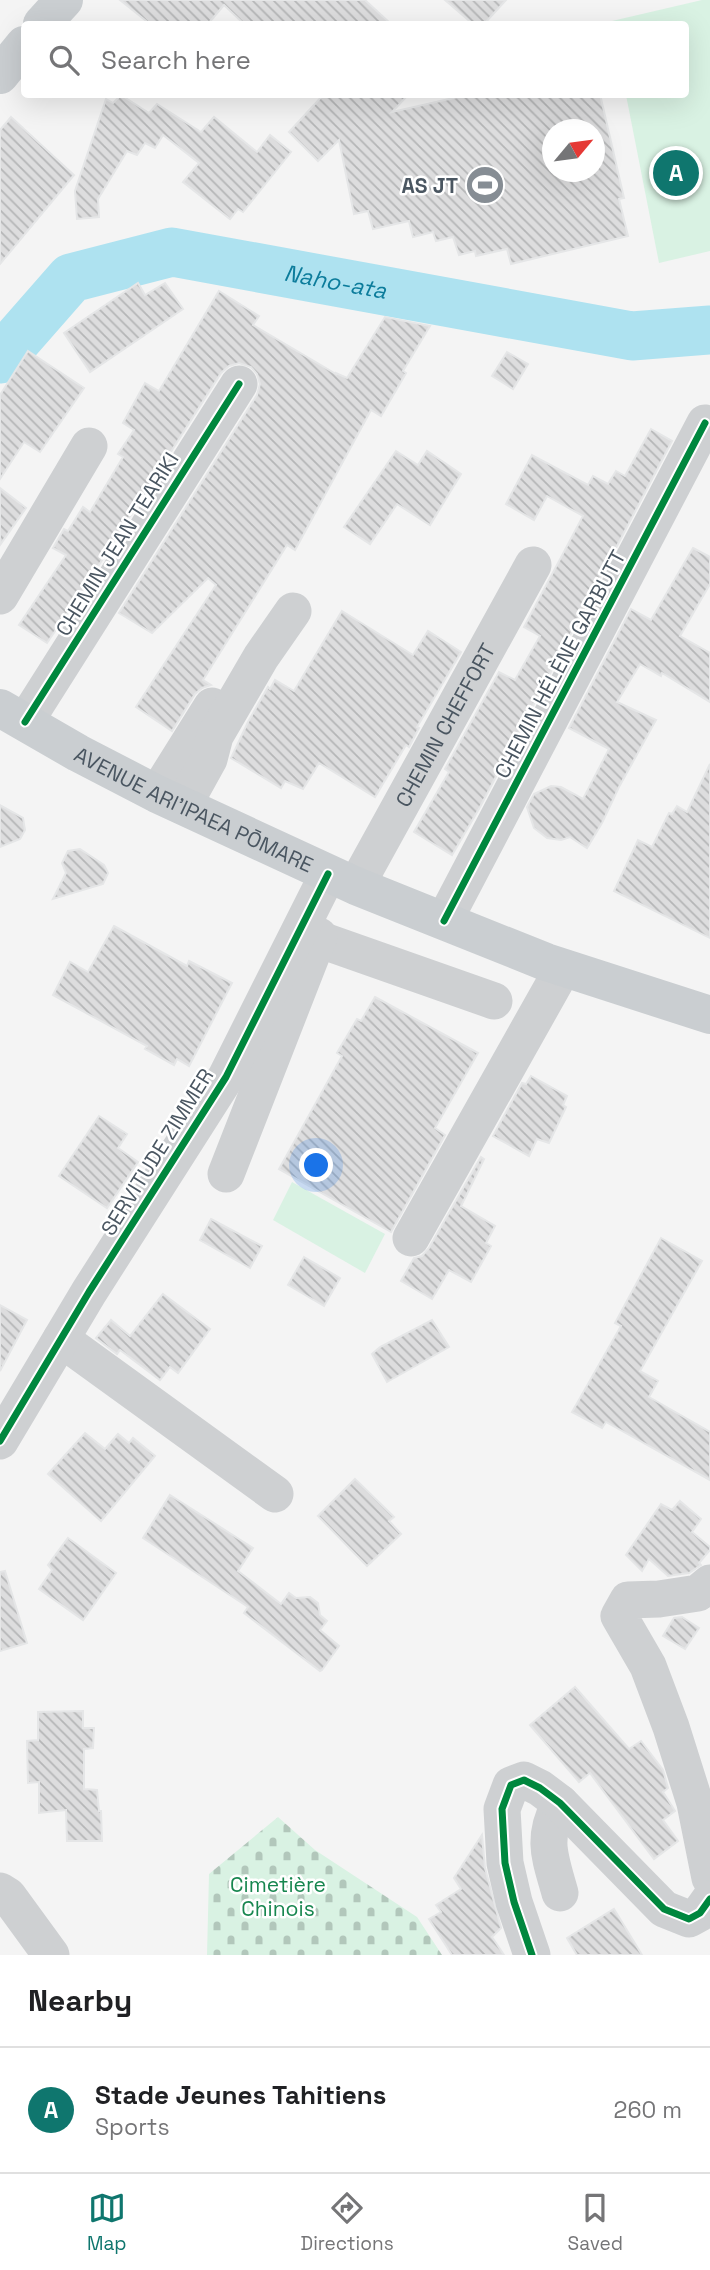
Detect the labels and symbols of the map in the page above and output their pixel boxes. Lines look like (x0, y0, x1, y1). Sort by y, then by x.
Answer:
north arrow (542, 119, 605, 182)
pin: A (653, 147, 699, 199)
sports icon: AS JT (464, 164, 506, 206)
place label: AS JT (401, 172, 458, 199)
water label: Naho-ata (282, 258, 390, 306)
street label: CHEMIN JEAN TEARIKI (49, 447, 185, 641)
street label: CHEMIN HÉLÈNE GARBUTT (488, 545, 632, 783)
street label: CHEMIN CHEFFORT (389, 638, 501, 811)
street label: AVENUE ARI'IPAEA PŌMARE (70, 740, 318, 878)
street label: SERVITUDE ZIMMER (95, 1063, 219, 1241)
your location (299, 1148, 333, 1182)
park label: Cimetière Chinois (230, 1871, 326, 1922)

